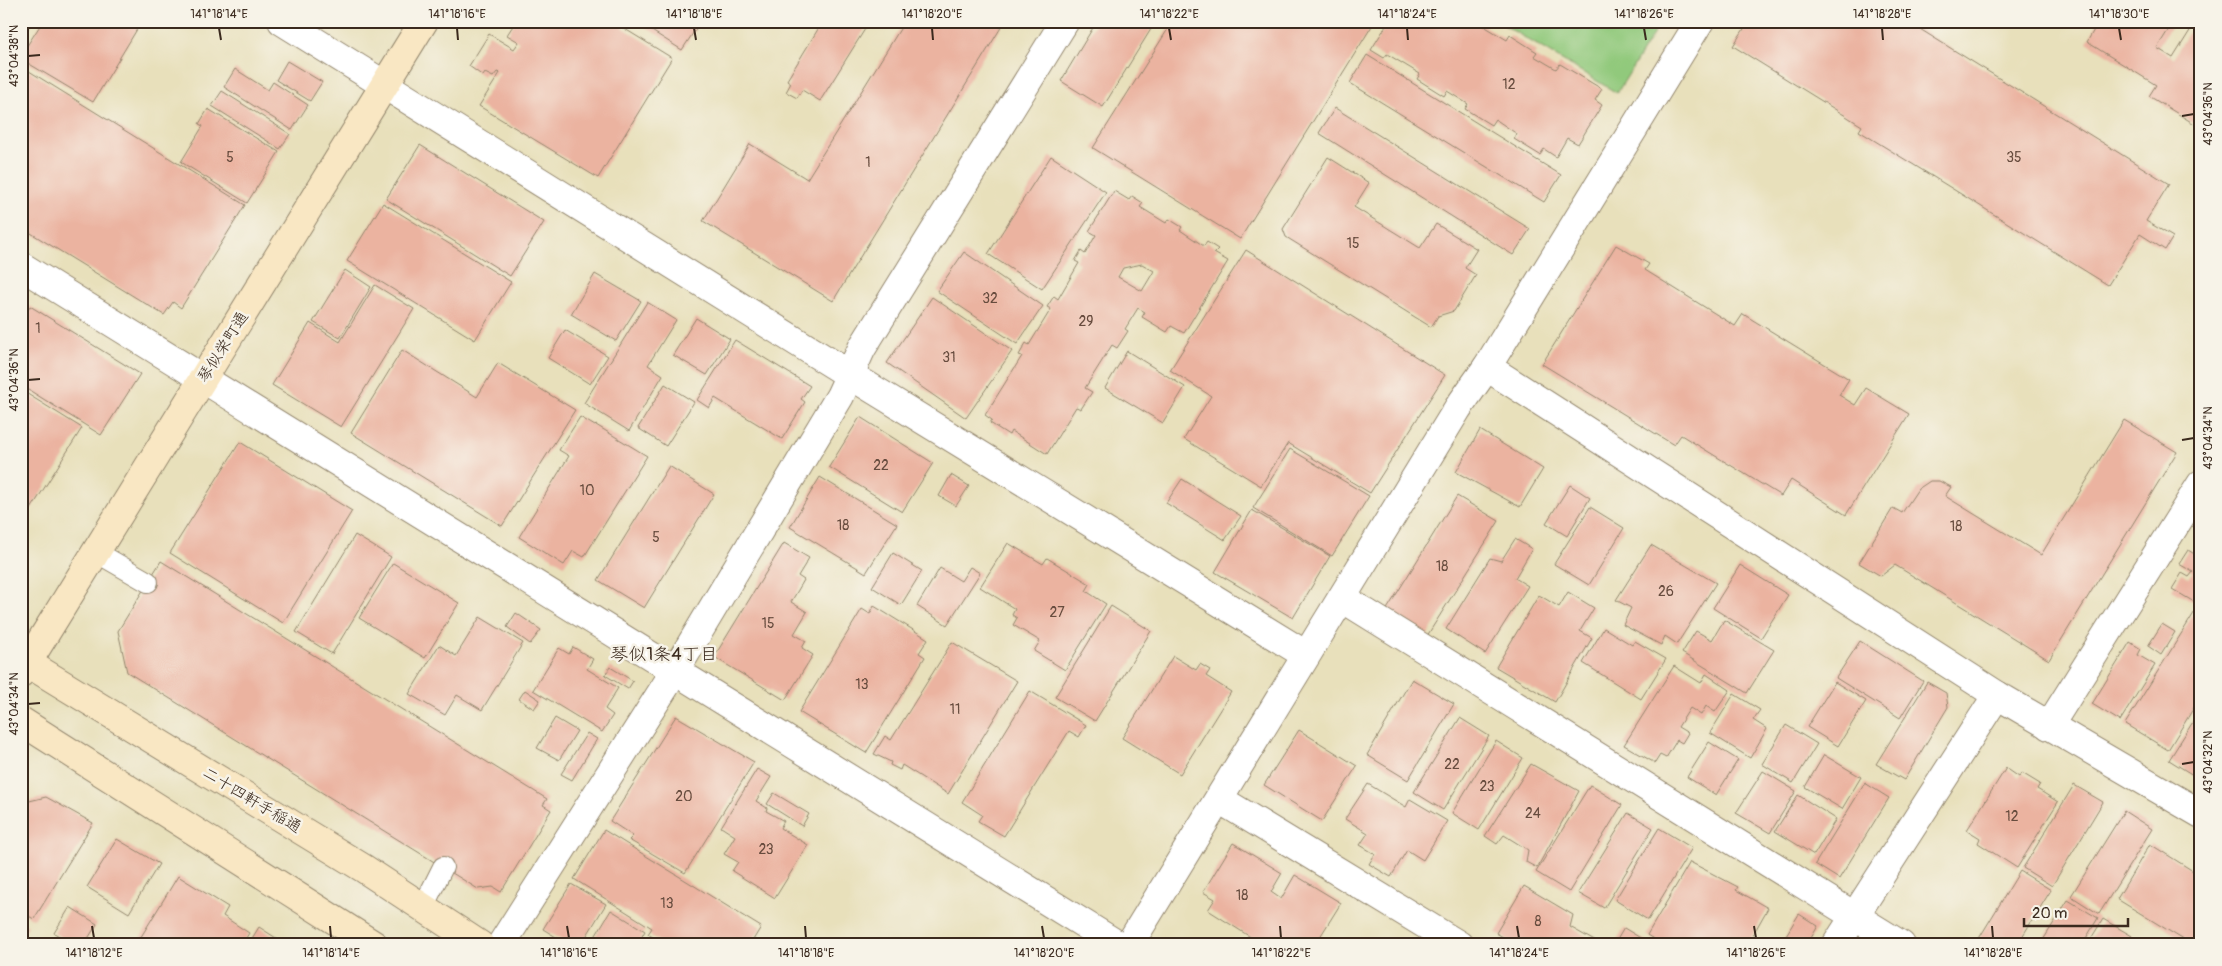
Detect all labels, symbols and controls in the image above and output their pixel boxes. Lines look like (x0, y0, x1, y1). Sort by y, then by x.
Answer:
text: 141°18'14"E (190, 7, 248, 22)
text: 141°18'16"E (428, 7, 486, 22)
text: 141°18'18"E (666, 7, 722, 22)
text: 141°18'20"E (902, 7, 962, 22)
text: 141°18'22"E (1139, 7, 1199, 22)
text: 141°18'24"E (1377, 7, 1437, 22)
text: 141°18'26"E (1614, 7, 1674, 22)
text: 141°18'28"E (1853, 7, 1911, 22)
text: 141°18'30"E (2089, 7, 2149, 22)
text: 43°04'38"N (7, 25, 22, 87)
house number: 12 (1502, 76, 1516, 93)
text: 43°04'36"N (2201, 82, 2216, 146)
house number: 5 (226, 149, 234, 166)
house number: 35 (2006, 149, 2022, 166)
house number: 1 (865, 154, 871, 171)
house number: 15 (1346, 235, 1360, 252)
house number: 32 (982, 290, 998, 307)
street label: 琴似栄町通 (193, 308, 253, 386)
house number: 29 (1078, 313, 1094, 330)
house number: 1 (35, 320, 41, 337)
text: 43°04'36"N (7, 348, 22, 412)
house number: 31 (942, 349, 956, 366)
text: 43°04'34"N (2201, 406, 2216, 470)
house number: 22 (873, 457, 889, 474)
house number: 10 (579, 482, 595, 499)
house number: 18 (837, 517, 849, 534)
house number: 18 (1950, 518, 1962, 535)
house number: 5 (652, 529, 660, 546)
house number: 18 (1436, 558, 1448, 575)
house number: 26 (1658, 583, 1674, 600)
house number: 27 (1049, 604, 1065, 621)
house number: 15 (761, 615, 775, 632)
district label: 琴似1条4丁目 (610, 643, 718, 666)
text: 43°04'34"N (7, 672, 22, 736)
house number: 13 (855, 676, 869, 693)
house number: 11 (950, 701, 960, 718)
text: 43°04'32"N (2201, 731, 2216, 793)
house number: 22 (1444, 756, 1460, 773)
street label: 二十四軒手稲通 (199, 763, 305, 837)
house number: 23 (1479, 778, 1495, 795)
house number: 20 (675, 788, 693, 805)
house number: 24 (1525, 805, 1541, 822)
house number: 12 (2005, 808, 2019, 825)
house number: 23 (758, 841, 774, 858)
house number: 18 (1236, 887, 1248, 904)
house number: 13 (660, 895, 674, 912)
scale bar (2024, 896, 2128, 928)
text: 20 m (2032, 904, 2067, 923)
house number: 8 (1534, 913, 1542, 930)
text: 141°18'12"E (65, 946, 123, 961)
text: 141°18'14"E (302, 946, 360, 961)
text: 141°18'16"E (540, 946, 598, 961)
text: 141°18'18"E (778, 946, 834, 961)
text: 141°18'20"E (1014, 946, 1074, 961)
text: 141°18'22"E (1251, 946, 1311, 961)
text: 141°18'24"E (1489, 946, 1549, 961)
text: 141°18'26"E (1726, 946, 1786, 961)
text: 141°18'28"E (1964, 946, 2022, 961)

